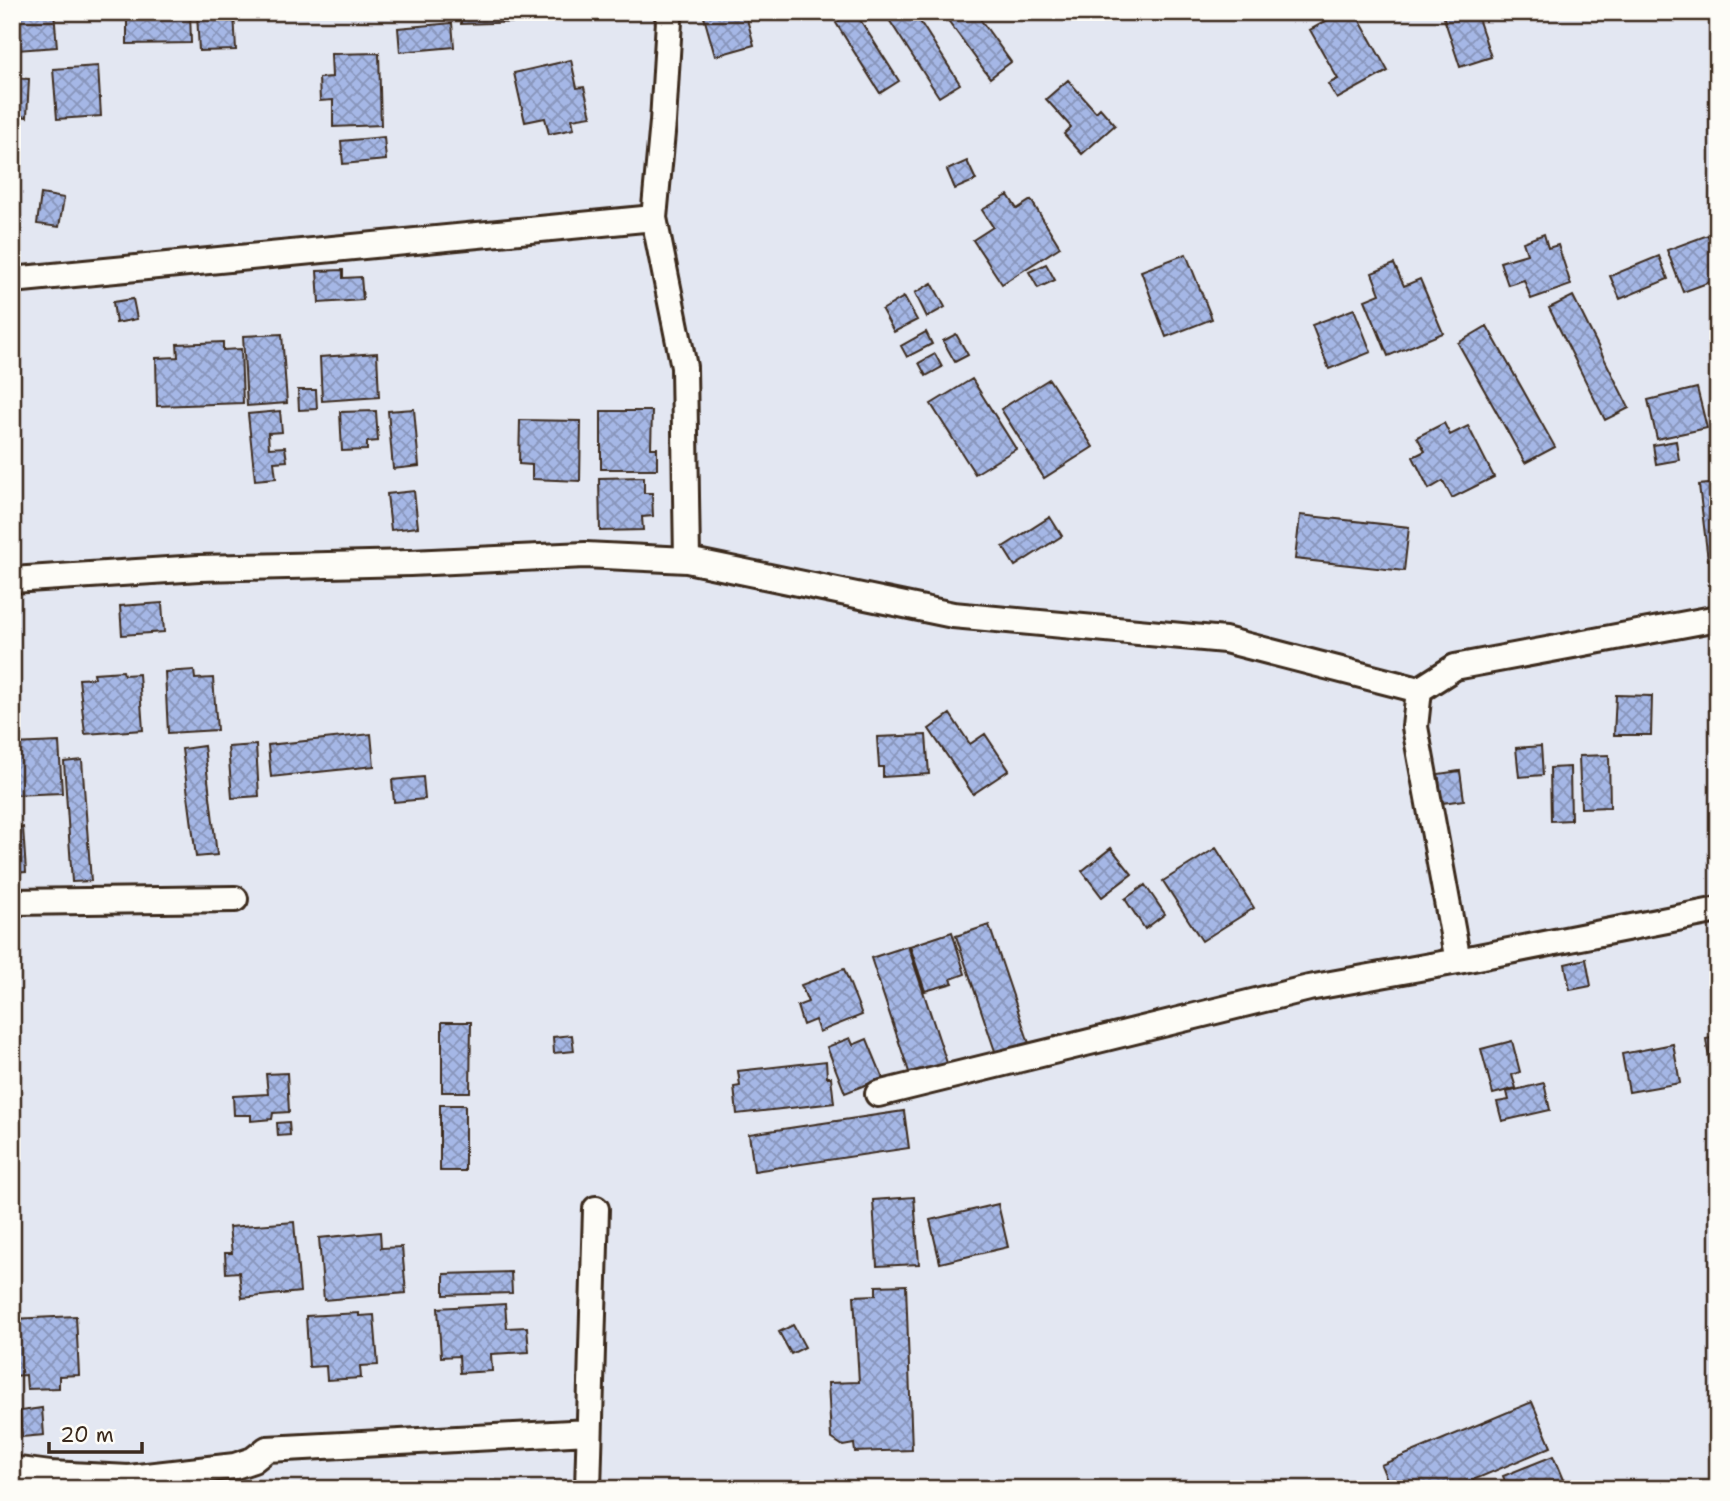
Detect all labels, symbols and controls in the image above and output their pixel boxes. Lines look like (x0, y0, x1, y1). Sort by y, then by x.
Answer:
scale bar (49, 1410, 142, 1454)
text: 20 m (60, 1421, 114, 1449)

